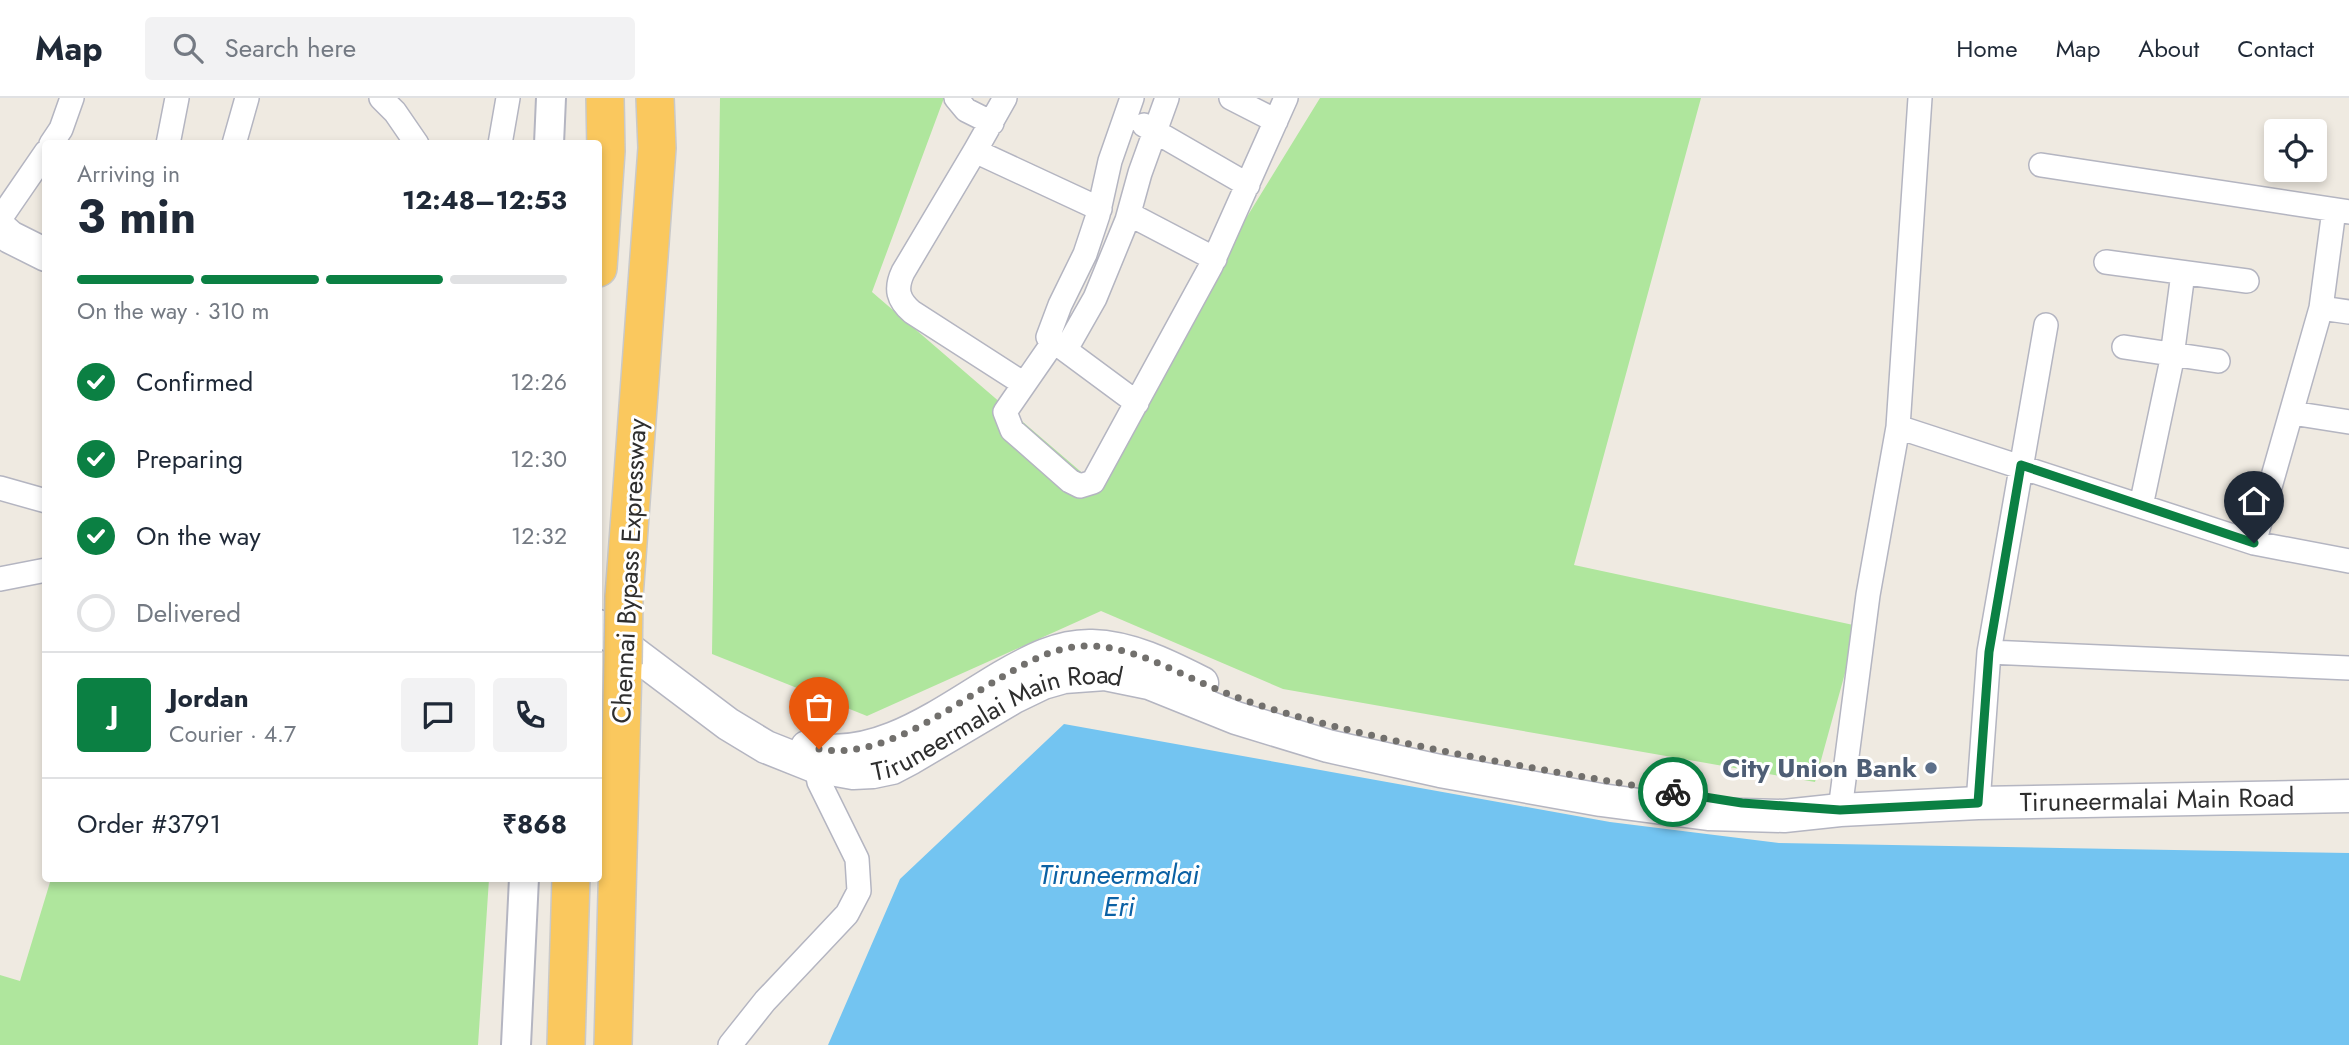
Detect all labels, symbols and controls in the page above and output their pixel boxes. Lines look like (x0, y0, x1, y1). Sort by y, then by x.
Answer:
search box (145, 17, 635, 80)
text: Map (35, 25, 103, 72)
icon: search (169, 29, 207, 67)
text: Search here (225, 29, 356, 67)
text: Home (1956, 31, 2018, 66)
text: Map (2056, 31, 2100, 66)
text: About (2138, 31, 2199, 66)
text: Contact (2237, 31, 2314, 66)
map controls (2264, 119, 2327, 182)
button: locate (2264, 119, 2327, 182)
text: Arriving in (77, 157, 180, 191)
text: 12:48–12:53 (402, 181, 567, 219)
text: 3 min (77, 184, 196, 250)
text: On the way · 310 m (77, 294, 269, 328)
icon: check (77, 363, 115, 401)
text: Confirmed (136, 363, 253, 401)
text: 12:26 (510, 365, 567, 399)
street label: Chennai Bypass Expressway (602, 417, 656, 725)
icon: check (77, 440, 115, 478)
text: Preparing (136, 440, 243, 478)
text: 12:30 (510, 442, 567, 476)
pin (2224, 471, 2284, 543)
icon: home (2235, 482, 2273, 520)
icon: check (77, 517, 115, 555)
text: On the way (136, 517, 261, 555)
text: 12:32 (511, 519, 567, 553)
text: Delivered (136, 594, 241, 632)
street label: Tiruneermalai Main Road (868, 655, 1126, 791)
pin (789, 677, 849, 749)
button: chat (401, 678, 475, 752)
button: phone (493, 678, 567, 752)
text: Jordan (169, 679, 249, 717)
icon: bag (800, 688, 838, 726)
text: J (110, 696, 118, 734)
text: Courier · 4.7 (169, 717, 296, 751)
place label: City Union Bank (1722, 749, 1917, 787)
courier (1638, 757, 1708, 827)
marker: City Union Bank (1923, 760, 1939, 776)
icon: bike (1654, 773, 1692, 811)
street label: Tiruneermalai Main Road (2019, 778, 2295, 821)
text: Order #3791 (77, 805, 221, 843)
text: ₹868 (502, 805, 567, 843)
water label: Tiruneermalai Eri (1039, 854, 1200, 927)

